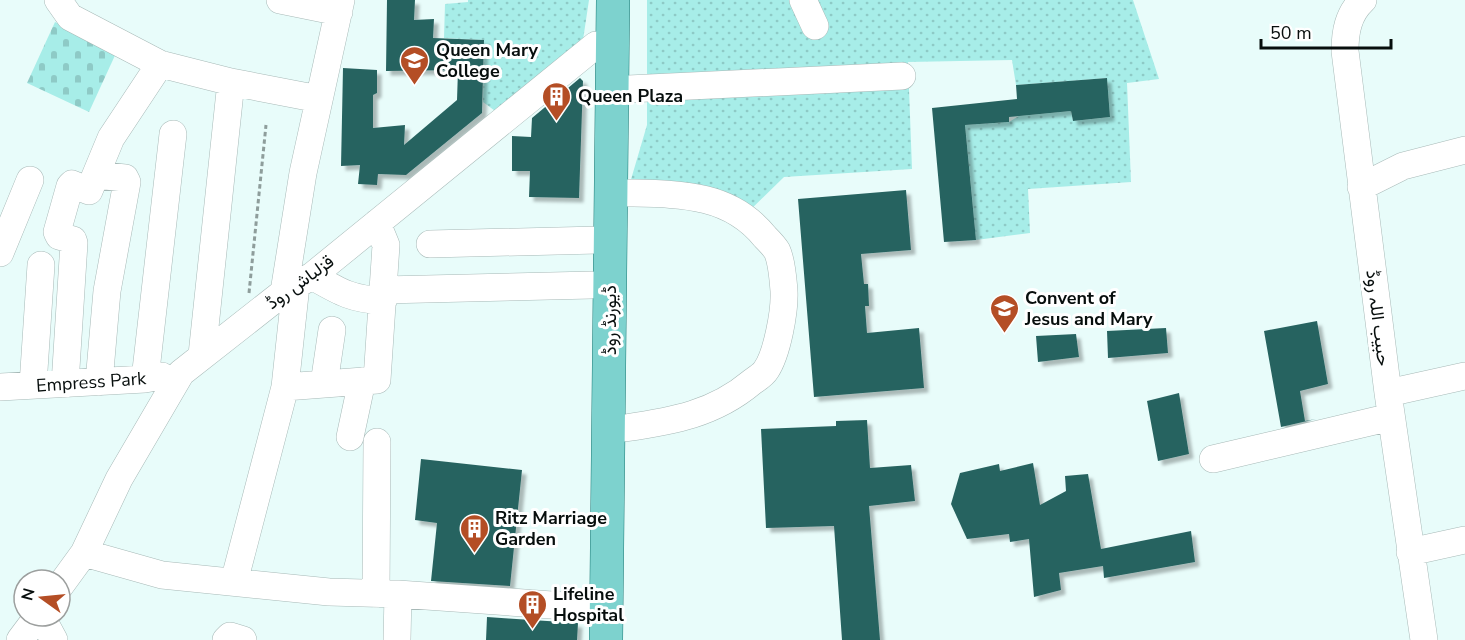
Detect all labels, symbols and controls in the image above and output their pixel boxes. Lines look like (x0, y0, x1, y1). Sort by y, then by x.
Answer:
scale bar (1261, 12, 1392, 50)
text: 50 m (1270, 21, 1312, 45)
place label: Queen Mary College (436, 38, 539, 83)
school or university icon: Queen Mary College (399, 44, 431, 86)
building icon: Queen Plaza (541, 80, 573, 122)
place label: Queen Plaza (578, 84, 683, 108)
street label: قزلباش روڈ (261, 249, 339, 315)
street label: حبیب اللہ روڈ (1360, 268, 1396, 368)
street label: ڈیورنڈ روڈ (598, 285, 622, 355)
place label: Convent of Jesus and Mary (1024, 286, 1153, 331)
school or university icon: Convent of Jesus and Mary (988, 292, 1020, 334)
street label: Empress Park (35, 366, 148, 398)
place label: Ritz Marriage Garden (495, 506, 607, 551)
building icon: Ritz Marriage Garden (458, 512, 490, 554)
north arrow (12, 568, 72, 628)
place label: Lifeline Hospital (553, 582, 624, 627)
text: N (16, 586, 41, 603)
building icon: Lifeline Hospital (516, 588, 548, 630)

